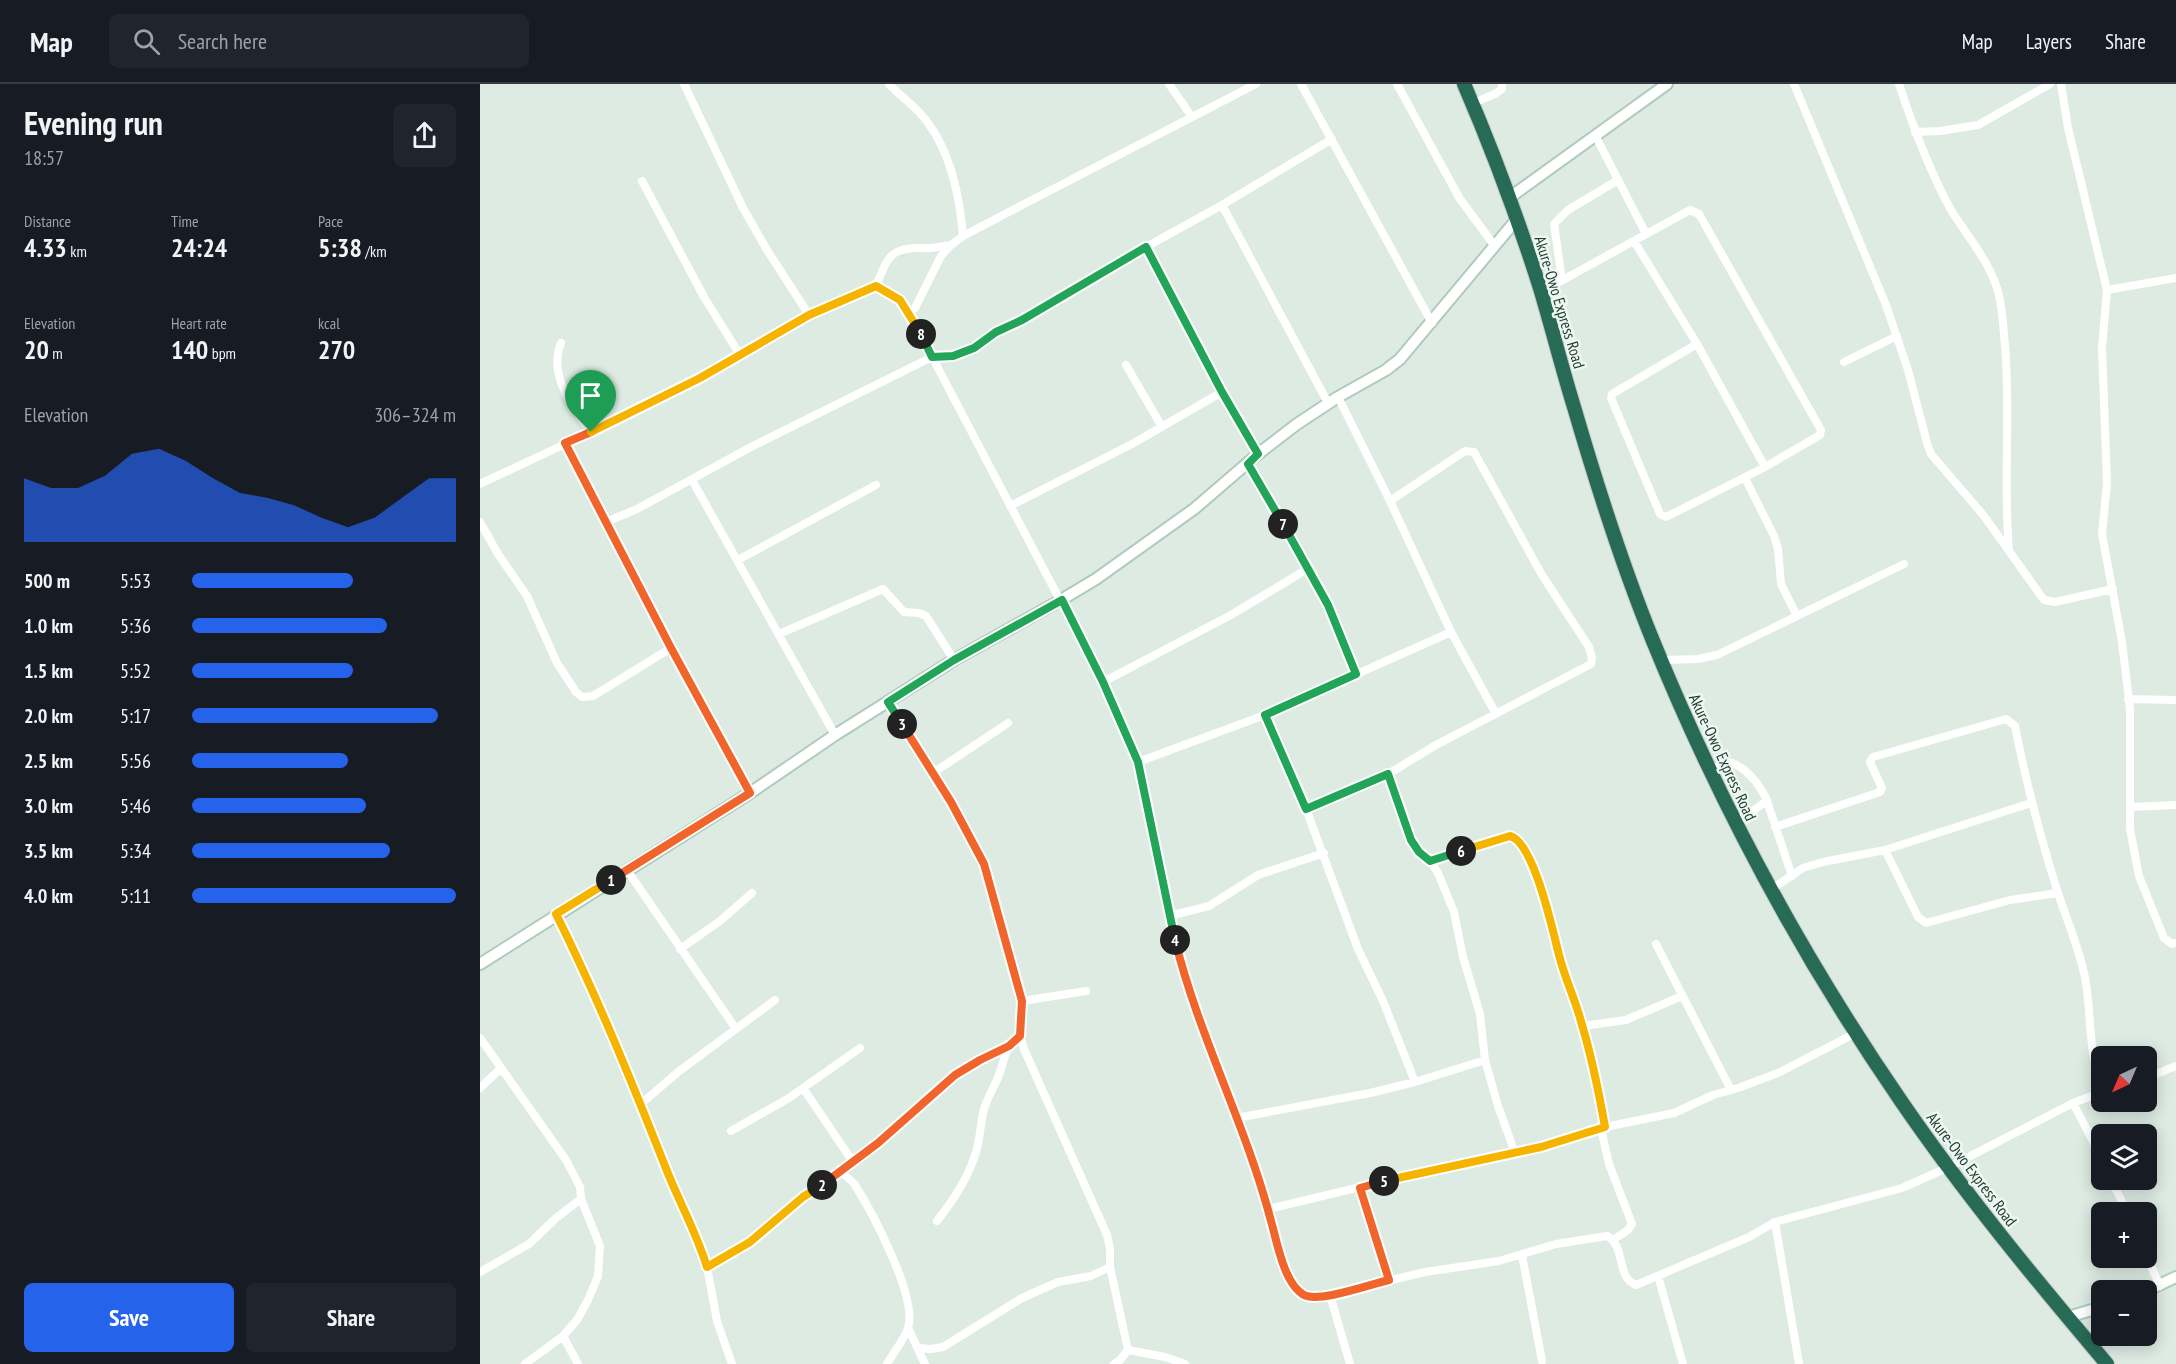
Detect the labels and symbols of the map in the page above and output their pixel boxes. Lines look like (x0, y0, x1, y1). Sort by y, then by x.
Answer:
street label: Akure-Owo Express Road (1530, 233, 1590, 371)
pin: 8 (906, 319, 936, 349)
pin (565, 370, 616, 432)
pin: 7 (1268, 509, 1298, 539)
street label: Akure-Owo Express Road (1685, 690, 1761, 824)
pin: 3 (887, 709, 917, 739)
pin: 6 (1446, 836, 1476, 866)
pin: 1 (596, 865, 626, 895)
pin: 4 (1160, 925, 1190, 955)
north arrow (2091, 1046, 2157, 1112)
street label: Akure-Owo Express Road (1923, 1108, 2021, 1230)
pin: 5 (1369, 1166, 1399, 1196)
pin: 2 (807, 1170, 837, 1200)

